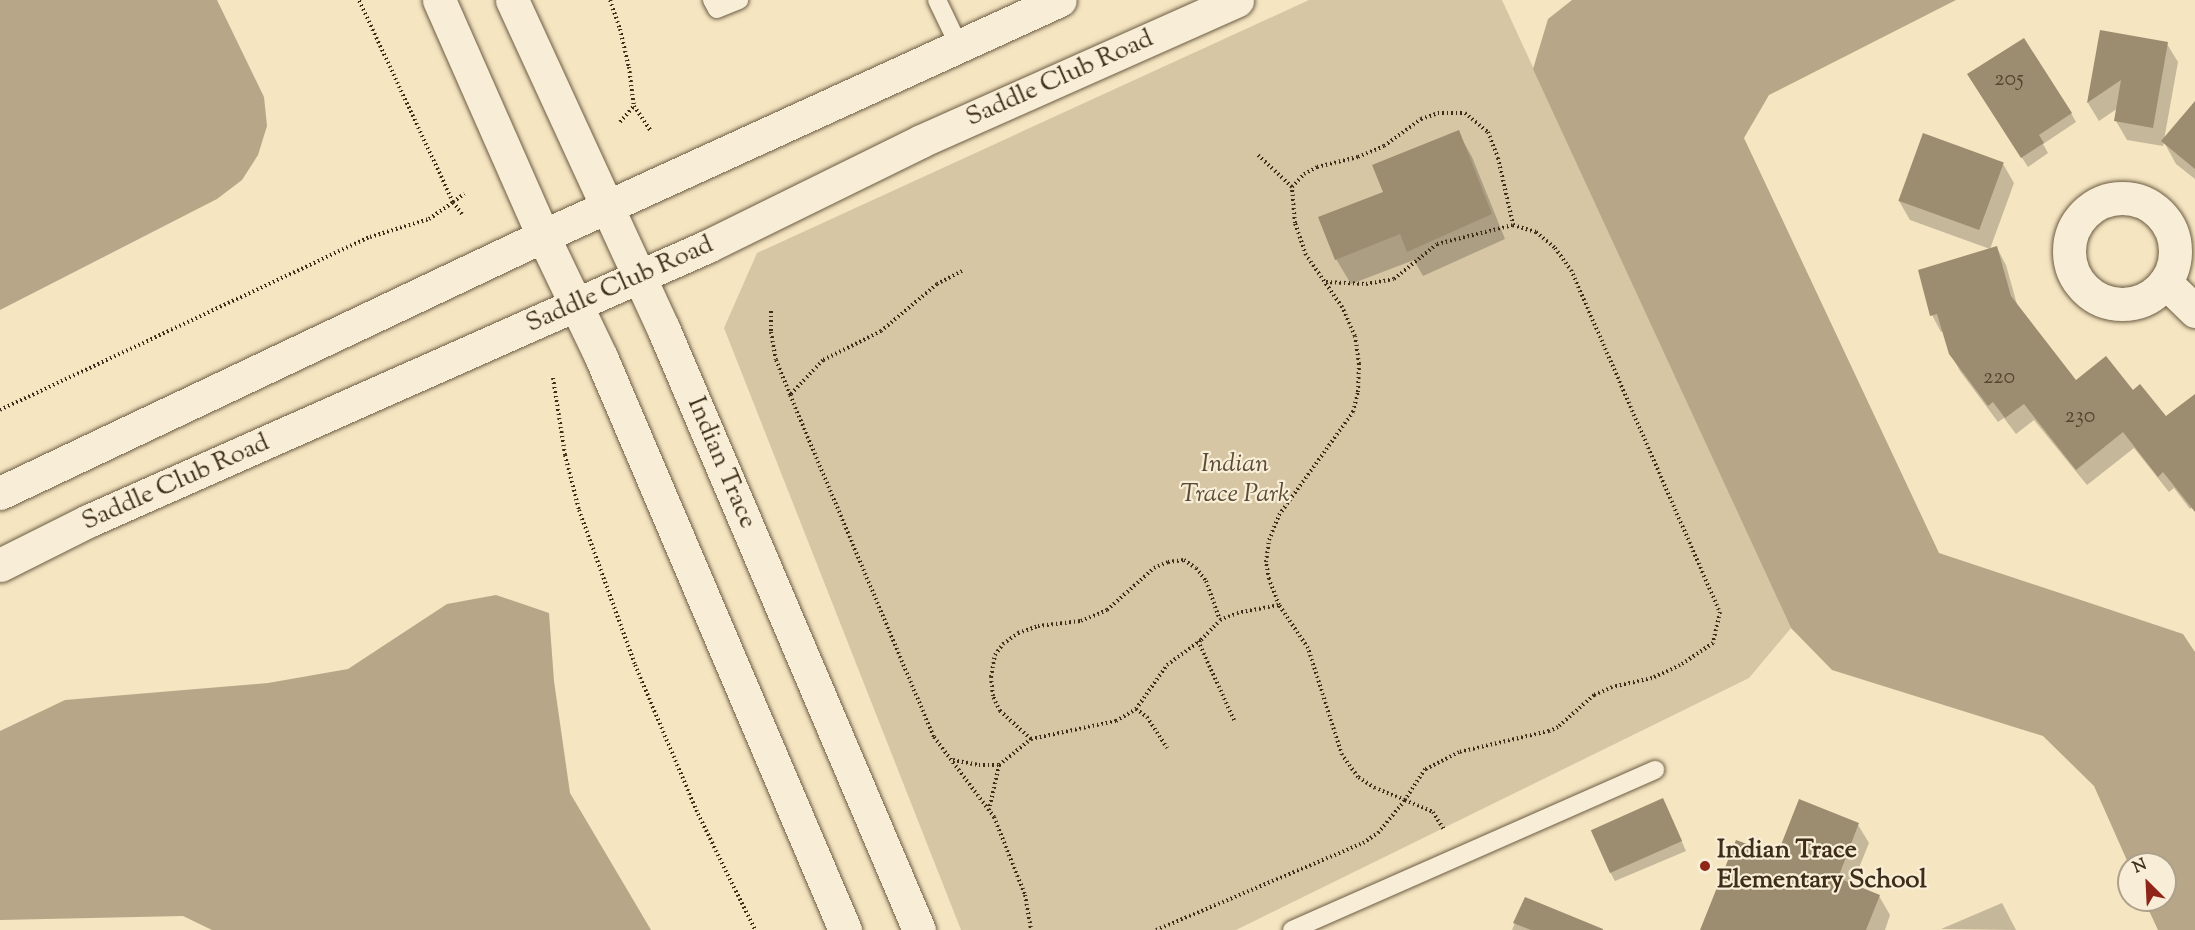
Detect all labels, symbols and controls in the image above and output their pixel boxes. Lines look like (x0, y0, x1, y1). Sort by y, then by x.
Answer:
street label: Saddle Club Road (961, 24, 1159, 134)
house number: 205 (1994, 68, 2024, 94)
street label: Saddle Club Road (521, 230, 719, 340)
house number: 220 (1983, 366, 2015, 392)
street label: Indian Trace (679, 393, 763, 533)
house number: 230 (2065, 405, 2095, 431)
street label: Saddle Club Road (77, 428, 275, 538)
park label: Indian Trace Park (1180, 449, 1290, 510)
place label: Indian Trace Elementary School (1717, 835, 1927, 897)
north arrow (2117, 852, 2177, 912)
text: N (2130, 854, 2151, 880)
marker: Indian Trace Elementary School (1698, 859, 1712, 873)

